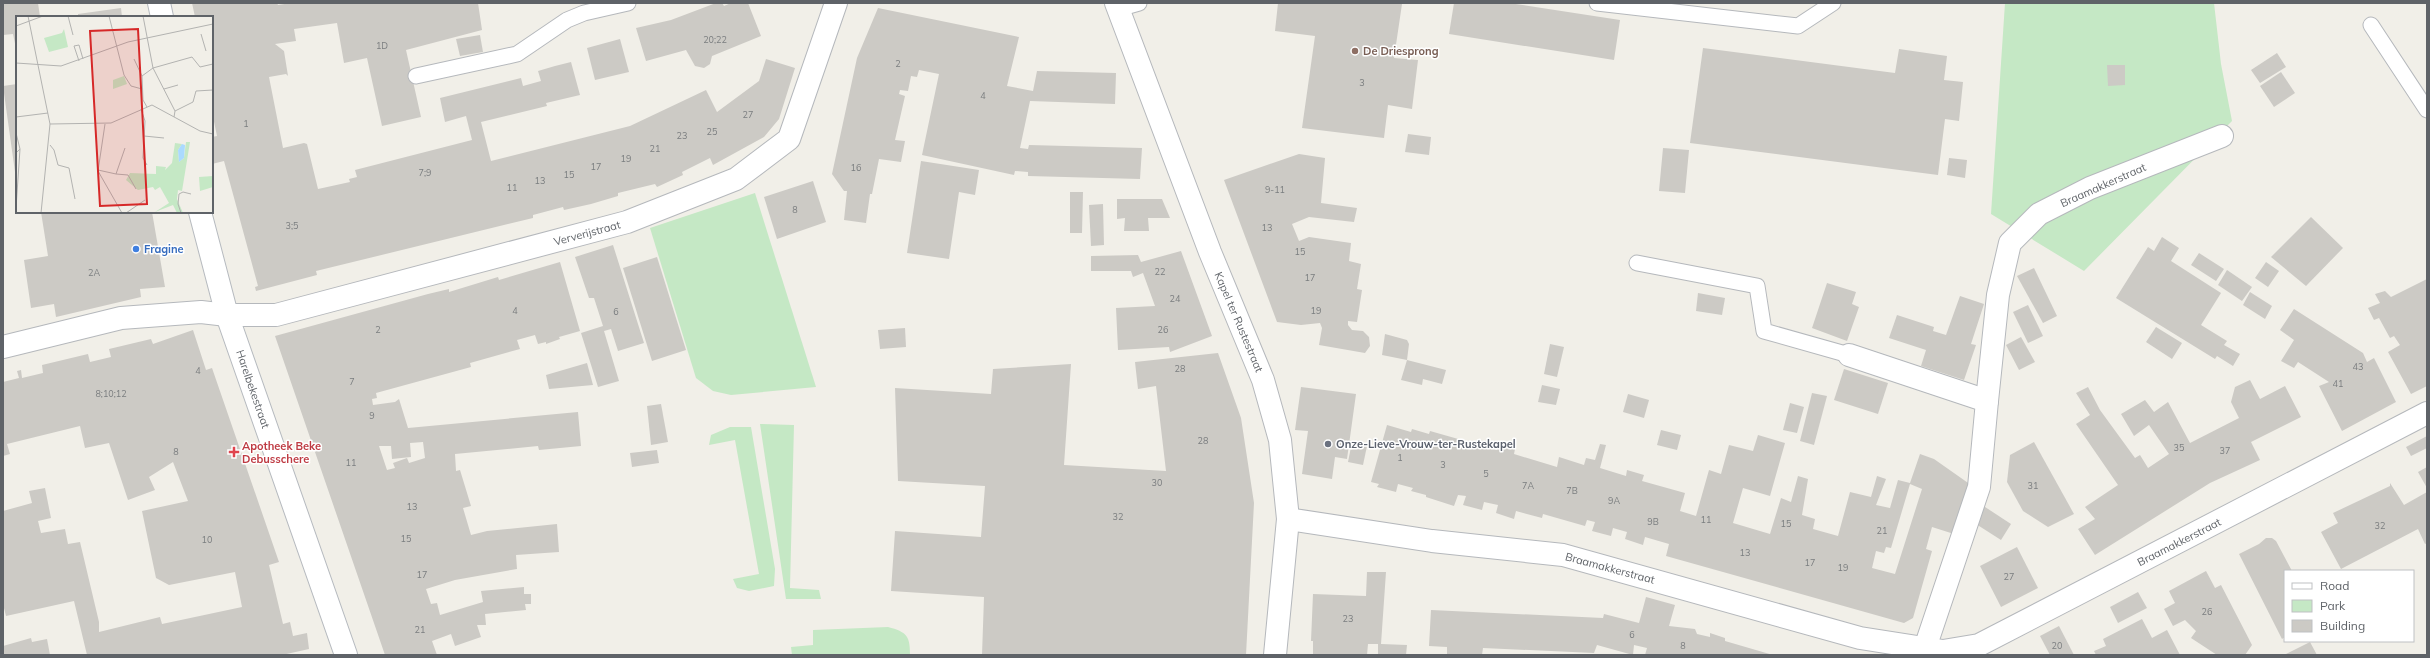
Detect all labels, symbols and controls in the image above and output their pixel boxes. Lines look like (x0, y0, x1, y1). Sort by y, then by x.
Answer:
inset map (16, 16, 213, 213)
house number: 20;22 (703, 34, 727, 45)
house number: 1D (376, 40, 388, 51)
place label: De Driesprong (1363, 44, 1439, 58)
marker: De Driesprong (1350, 46, 1360, 56)
house number: 2 (895, 58, 901, 69)
house number: 3 (1359, 77, 1365, 88)
house number: 4 (980, 90, 986, 101)
house number: 27 (743, 109, 753, 120)
house number: 1 (243, 118, 249, 129)
house number: 25 (707, 126, 718, 137)
house number: 23 (677, 130, 687, 141)
house number: 21 (650, 143, 660, 154)
house number: 19 (621, 153, 631, 164)
street label: Braamakkerstraat (2058, 160, 2148, 210)
house number: 17 (591, 161, 601, 172)
house number: 16 (851, 162, 861, 173)
house number: 7;9 (419, 167, 431, 178)
house number: 15 (564, 169, 575, 180)
house number: 13 (535, 175, 545, 186)
house number: 11 (507, 182, 517, 193)
house number: 9-11 (1265, 184, 1285, 195)
house number: 8 (792, 204, 798, 215)
street label: Ververijstraat (552, 217, 622, 249)
house number: 3;5 (286, 220, 299, 231)
house number: 13 (1262, 222, 1272, 233)
place label: Fragine (144, 242, 184, 256)
marker: Fragine (131, 244, 141, 254)
house number: 15 (1295, 246, 1306, 257)
house number: 22 (1155, 266, 1165, 277)
house number: 2A (88, 267, 100, 278)
street label: Kapel ter Rustestraat (1212, 270, 1267, 374)
house number: 17 (1305, 272, 1315, 283)
house number: 24 (1170, 293, 1181, 304)
house number: 4 (512, 305, 518, 316)
house number: 19 (1311, 305, 1321, 316)
house number: 6 (613, 306, 619, 317)
house number: 2 (375, 324, 381, 335)
house number: 26 (1158, 324, 1168, 335)
street label: Harelbekestraat (233, 348, 273, 430)
house number: 43 (2353, 361, 2363, 372)
house number: 28 (1175, 363, 1185, 374)
house number: 4 (195, 365, 201, 376)
house number: 7 (349, 376, 355, 387)
house number: 41 (2333, 378, 2343, 389)
house number: 8;10;12 (95, 388, 127, 399)
house number: 9 (369, 410, 375, 421)
house number: 28 (1198, 435, 1208, 446)
place label: Onze-Lieve-Vrouw-ter-Rustekapel (1336, 437, 1516, 451)
place label: Apotheek Beke Debusschere (242, 439, 321, 466)
marker: Onze-Lieve-Vrouw-ter-Rustekapel (1323, 439, 1333, 449)
house number: 35 (2174, 442, 2185, 453)
house number: 37 (2220, 445, 2230, 456)
house number: 8 (173, 446, 179, 457)
marker: Apotheek Beke Debusschere (229, 447, 239, 457)
house number: 1 (1397, 452, 1403, 463)
house number: 11 (346, 457, 356, 468)
house number: 3 (1440, 459, 1446, 470)
house number: 5 (1483, 468, 1489, 479)
house number: 30 (1152, 477, 1162, 488)
house number: 7A (1522, 480, 1534, 491)
house number: 31 (2028, 480, 2038, 491)
house number: 7B (1566, 485, 1578, 496)
house number: 9A (1608, 495, 1620, 506)
house number: 13 (407, 501, 417, 512)
house number: 32 (1113, 511, 1123, 522)
house number: 11 (1701, 514, 1711, 525)
street label: Braamakkerstraat (2135, 515, 2223, 569)
house number: 9B (1647, 516, 1659, 527)
house number: 15 (1781, 518, 1792, 529)
house number: 32 (2375, 520, 2385, 531)
house number: 21 (1877, 525, 1887, 536)
house number: 15 (401, 533, 412, 544)
house number: 10 (202, 534, 212, 545)
house number: 13 (1740, 547, 1750, 558)
street label: Braamakkerstraat (1564, 549, 1656, 587)
house number: 17 (1805, 557, 1815, 568)
house number: 19 (1838, 562, 1848, 573)
house number: 17 (417, 569, 427, 580)
legend (2284, 570, 2414, 642)
house number: 27 (2004, 571, 2014, 582)
text: Road (2320, 578, 2349, 593)
text: Park (2320, 598, 2346, 613)
house number: 26 (2202, 606, 2212, 617)
house number: 23 (1343, 613, 1353, 624)
text: Building (2320, 618, 2365, 633)
house number: 21 (415, 624, 425, 635)
house number: 6 (1629, 629, 1635, 640)
house number: 8 (1680, 640, 1686, 651)
house number: 20 (2052, 640, 2062, 651)

